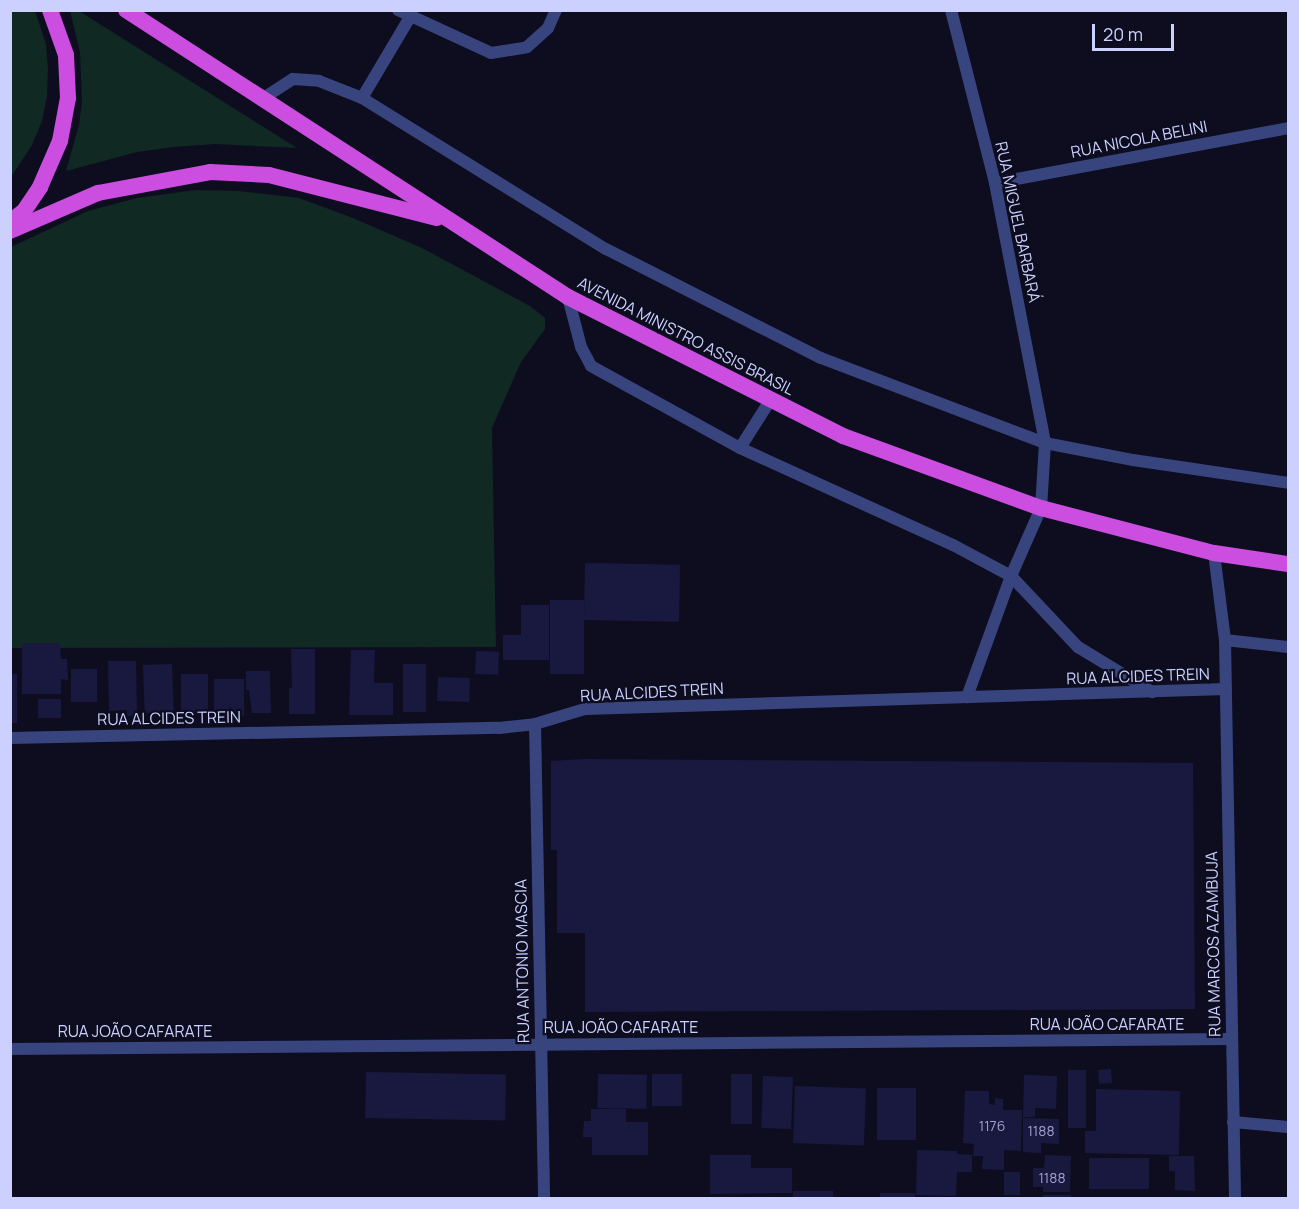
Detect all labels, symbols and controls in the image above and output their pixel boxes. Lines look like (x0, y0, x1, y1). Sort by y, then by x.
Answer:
scale bar (1095, 12, 1178, 50)
text: 20 m (1103, 22, 1143, 46)
street label: RUA NICOLA BELINI (1069, 116, 1209, 162)
street label: RUA MIGUEL BARBARÁ (992, 140, 1044, 304)
street label: AVENIDA MINISTRO ASSIS BRASIL (575, 273, 797, 399)
street label: RUA ALCIDES TREIN (1066, 664, 1210, 688)
street label: RUA ALCIDES TREIN (580, 679, 724, 705)
street label: RUA ALCIDES TREIN (97, 707, 241, 729)
street label: RUA MARCOS AZAMBUJA (1202, 851, 1224, 1037)
street label: RUA ANTONIO MASCIA (511, 879, 533, 1043)
street label: RUA JOÃO CAFARATE (1030, 1014, 1184, 1034)
street label: RUA JOÃO CAFARATE (544, 1017, 698, 1037)
street label: RUA JOÃO CAFARATE (58, 1021, 212, 1041)
house number: 1176 (979, 1118, 1005, 1134)
house number: 1188 (1027, 1123, 1055, 1139)
house number: 1188 (1038, 1170, 1066, 1186)

